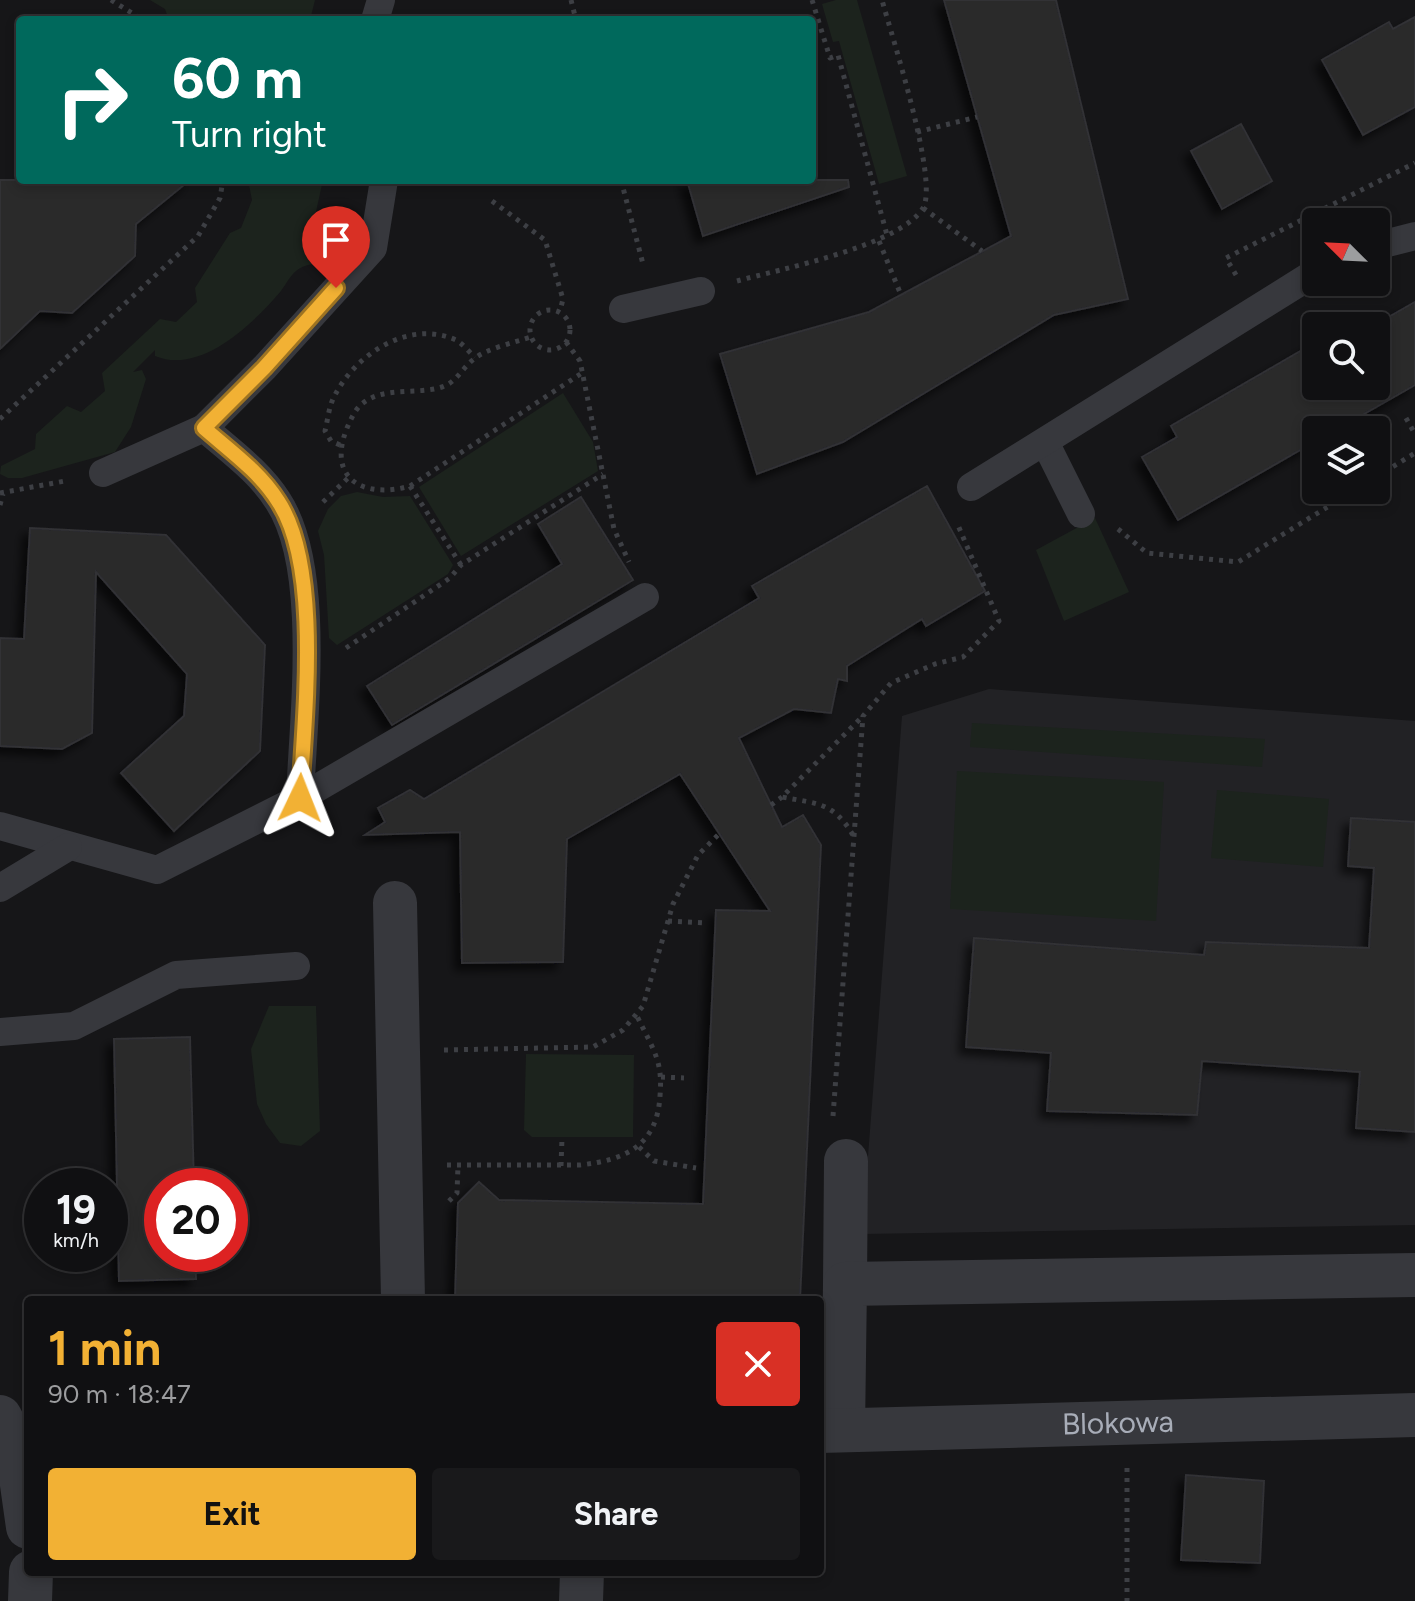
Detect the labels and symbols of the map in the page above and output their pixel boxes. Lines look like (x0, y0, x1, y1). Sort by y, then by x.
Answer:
pin (302, 206, 370, 288)
north arrow (1302, 208, 1390, 296)
position arrow (258, 756, 342, 840)
speed limit sign: 20 (144, 1168, 248, 1272)
street label: Blokowa (1061, 1402, 1174, 1442)

